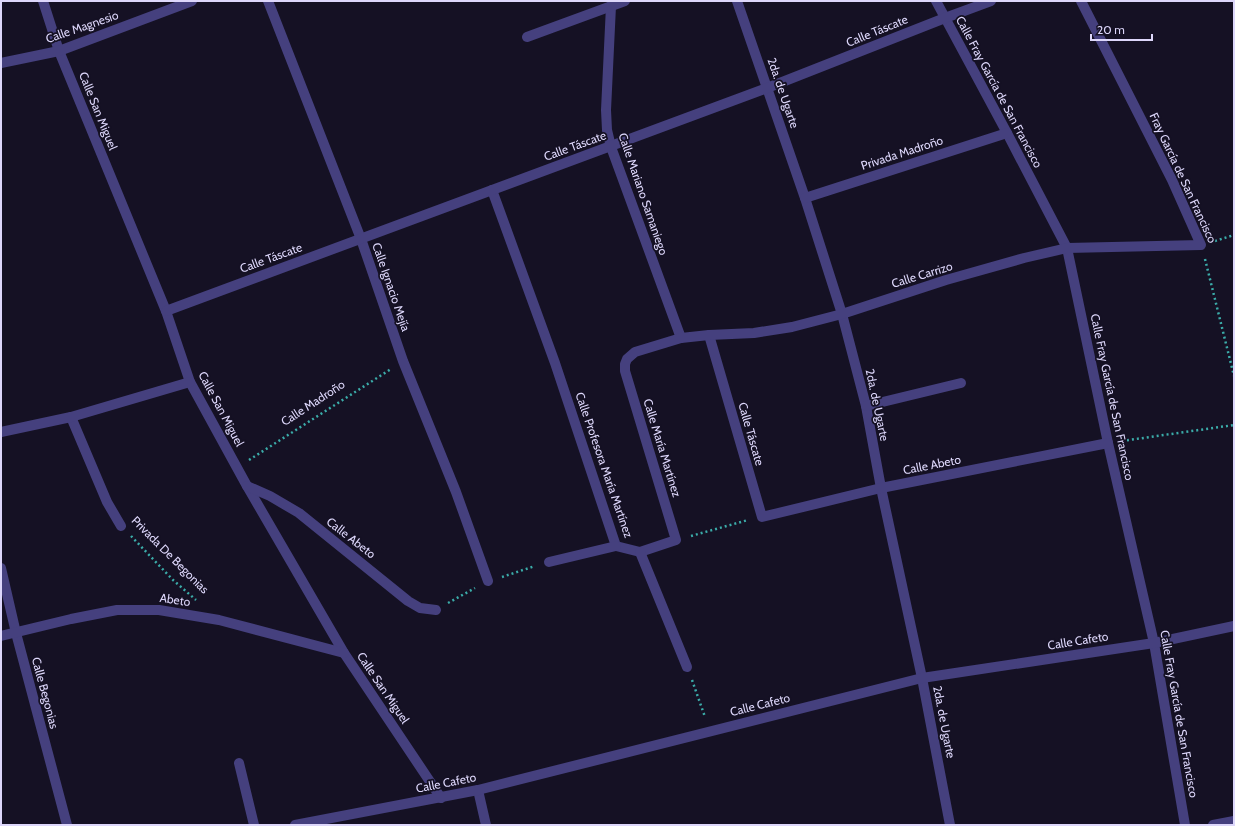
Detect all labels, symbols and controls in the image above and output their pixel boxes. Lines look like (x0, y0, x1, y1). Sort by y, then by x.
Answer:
street label: Calle Magnesio (43, 7, 121, 46)
street label: Calle Táscate (844, 11, 910, 50)
street label: Calle Fray García de San Francisco (953, 13, 1046, 171)
scale bar (1091, 16, 1152, 42)
text: 20 m (1097, 22, 1125, 37)
street label: 2da. de Ugarte (764, 56, 803, 130)
street label: Calle San Miguel (76, 69, 121, 152)
street label: Fray García de San Francisco (1147, 110, 1220, 246)
street label: Calle Táscate (542, 127, 608, 164)
street label: Calle Mariano Samaniego (616, 131, 672, 257)
street label: Privada Madroño (859, 132, 945, 173)
street label: Calle Táscate (238, 239, 304, 276)
street label: Calle Ignacio Mejía (369, 241, 414, 333)
street label: Calle Carrizo (890, 258, 955, 291)
street label: Calle Fray García de San Francisco (1088, 312, 1138, 482)
street label: 2da. de Ugarte (863, 367, 892, 442)
street label: Calle San Miguel (195, 369, 248, 449)
street label: Calle Madroño (278, 376, 348, 429)
street label: Calle Profesora María Martínez (573, 390, 637, 540)
street label: Calle María Martínez (640, 397, 685, 499)
street label: Calle Táscate (735, 400, 768, 467)
street label: Calle Abeto (902, 452, 962, 477)
street label: Privada De Begonias (129, 513, 212, 596)
street label: Calle Abeto (324, 514, 379, 562)
street label: Abeto (159, 590, 192, 609)
street label: Calle Cafeto (1046, 628, 1110, 653)
street label: Calle Fray García de San Francisco (1157, 629, 1202, 799)
street label: Calle San Miguel (354, 649, 413, 727)
street label: Calle Begonias (29, 655, 62, 730)
street label: 2da. de Ugarte (930, 684, 959, 759)
street label: Calle Cafeto (728, 690, 792, 719)
street label: Calle Cafeto (414, 769, 478, 796)

